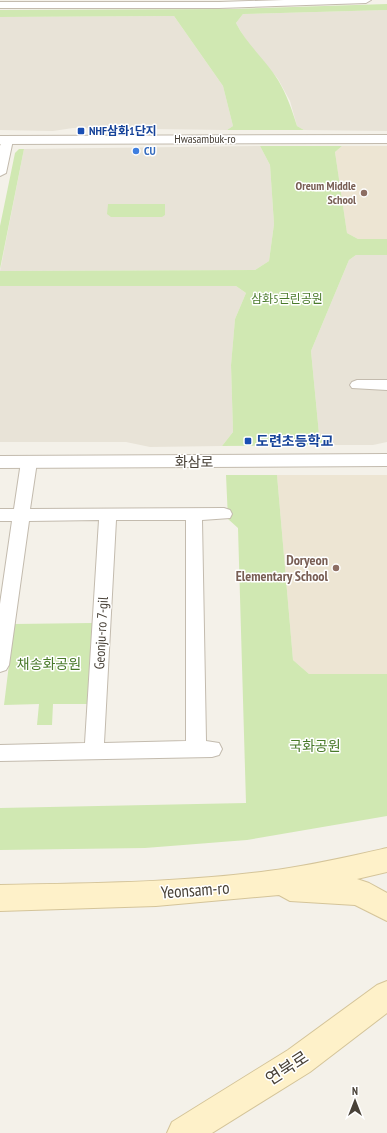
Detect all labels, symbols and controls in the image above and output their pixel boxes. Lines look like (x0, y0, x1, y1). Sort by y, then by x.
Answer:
place label: NHF삼화1단지 (89, 123, 157, 138)
marker: NHF삼화1단지 (76, 126, 86, 136)
street label: Hwasambuk-ro (174, 131, 236, 146)
place label: CU (144, 143, 156, 158)
marker: CU (131, 146, 141, 156)
place label: Oreum Middle School (296, 178, 356, 207)
marker: Oreum Middle School (359, 188, 369, 198)
park label: 삼화5근린공원 (251, 291, 323, 306)
place label: 도련초등학교 (256, 432, 333, 450)
marker: 도련초등학교 (243, 436, 253, 446)
street label: 화삼로 (175, 453, 213, 471)
place label: Doryeon Elementary School (236, 551, 329, 585)
marker: Doryeon Elementary School (331, 563, 341, 573)
street label: Geonju-ro 7-gil (90, 595, 112, 670)
park label: 채송화공원 (17, 655, 81, 673)
park label: 국화공원 (289, 737, 341, 755)
street label: Yeonsam-ro (160, 877, 230, 903)
street label: 연북로 (261, 1046, 313, 1090)
north arrow (335, 1081, 375, 1121)
text: N (352, 1084, 358, 1098)

